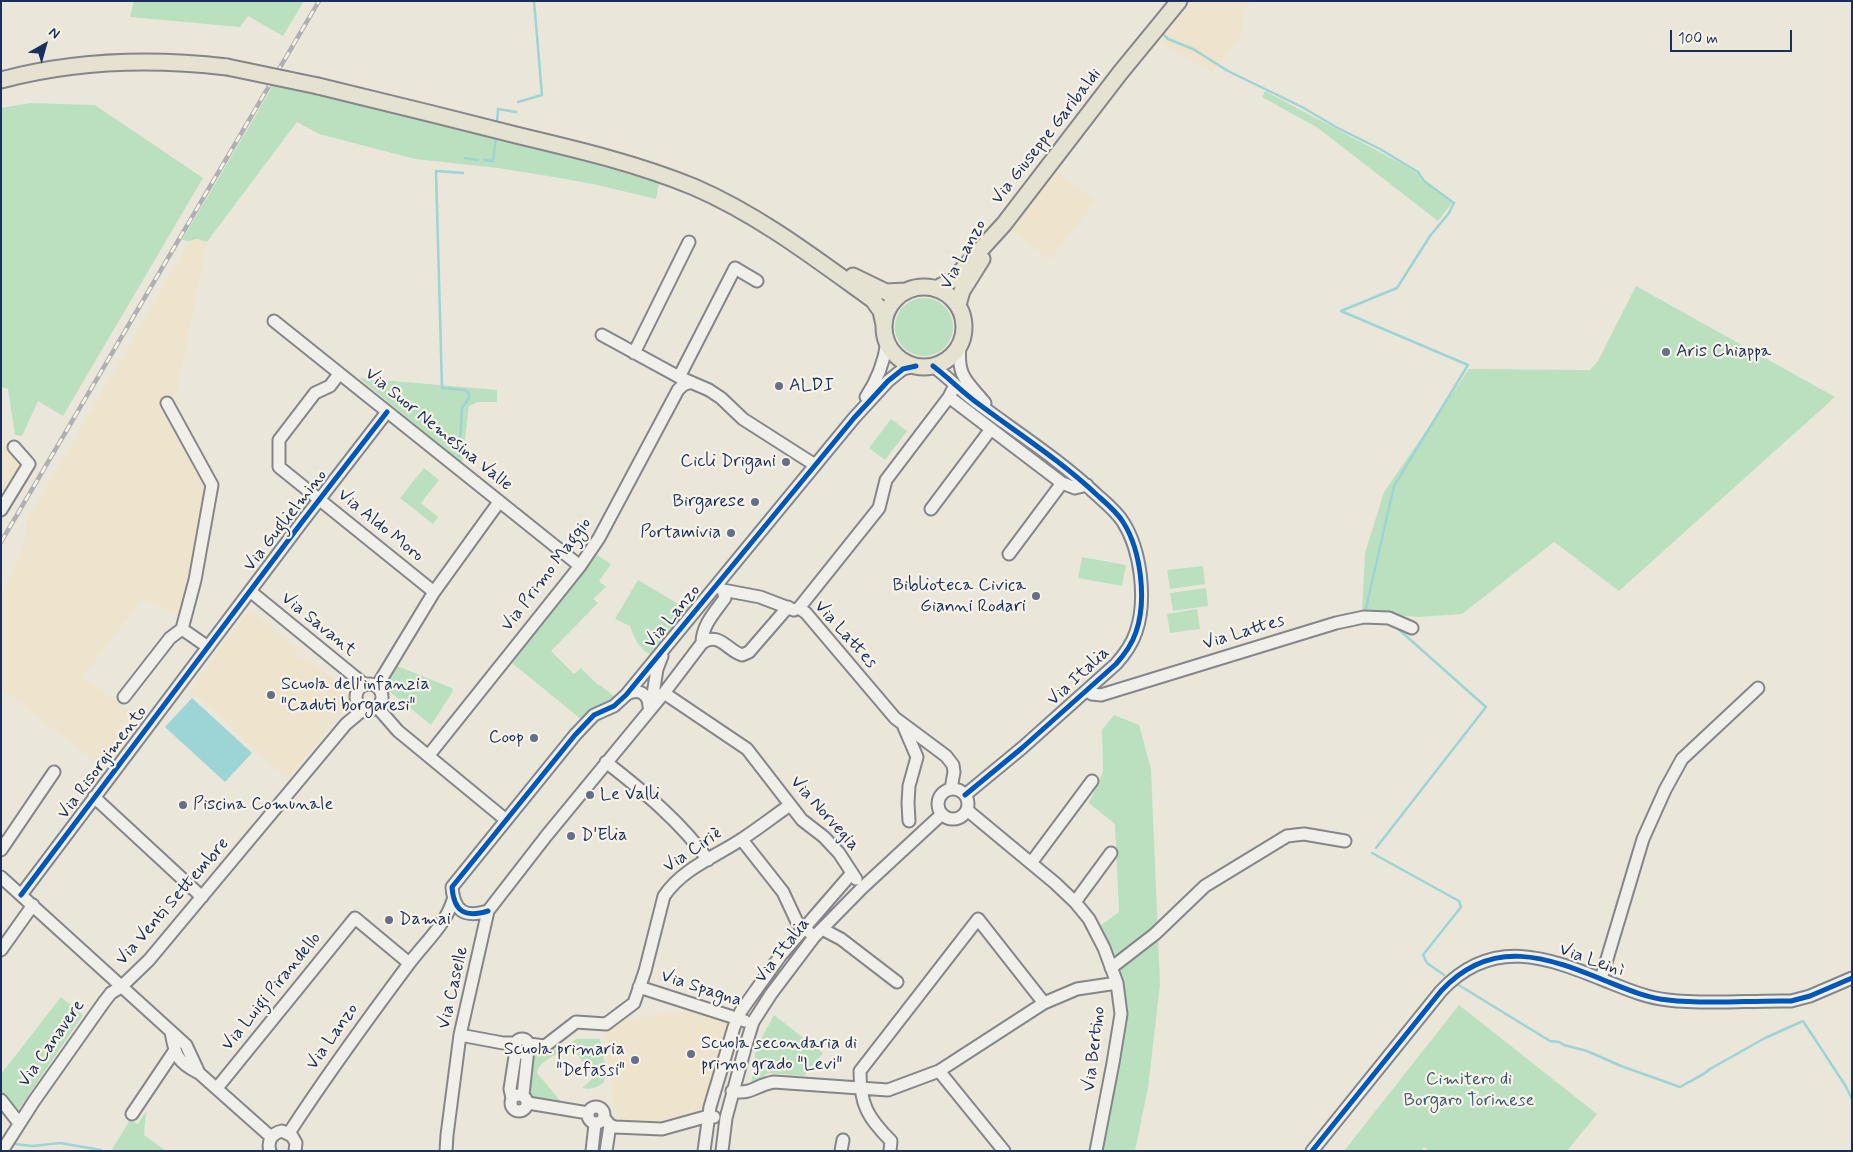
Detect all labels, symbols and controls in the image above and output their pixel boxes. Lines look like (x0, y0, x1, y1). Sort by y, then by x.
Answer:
north arrow (20, 20, 70, 70)
scale bar (1673, 20, 1796, 52)
text: N (45, 23, 63, 43)
text: 100 m (1678, 29, 1718, 49)
street label: Via Giuseppe Garibaldi (987, 65, 1107, 209)
street label: Via Lanzo (936, 216, 992, 294)
place label: Aris Chiappa (1676, 341, 1771, 363)
marker: Aris Chiappa (1660, 346, 1672, 358)
street label: Via Suor Nemesina Valle (360, 364, 516, 496)
place label: ALDI (789, 375, 834, 397)
marker: ALDI (773, 380, 785, 392)
place label: Cicli Drigani (680, 451, 776, 473)
marker: Cicli Drigani (780, 456, 792, 468)
street label: Via Guglielmino (239, 466, 333, 576)
street label: Via Aldo Moro (333, 485, 427, 567)
place label: Birgarese (673, 491, 745, 513)
marker: Birgarese (749, 496, 761, 508)
street label: Via Primo Maggio (497, 514, 597, 636)
place label: Portamivia (640, 522, 721, 544)
marker: Portamivia (725, 527, 737, 539)
place label: Biblioteca Civica Gianni Rodari (893, 575, 1026, 618)
street label: Via Lanzo (640, 581, 706, 653)
street label: Via Savant (276, 588, 360, 662)
marker: Biblioteca Civica Gianni Rodari (1030, 590, 1042, 602)
street label: Via Lattes (809, 596, 881, 674)
street label: Via Lattes (1201, 610, 1287, 656)
street label: Via Italia (1043, 643, 1115, 711)
place label: Scuola dell'infanzia "Caduti borgaresi" (281, 674, 430, 716)
marker: Scuola dell'infanzia "Caduti borgaresi" (265, 689, 277, 701)
street label: Via Risorgimento (53, 702, 153, 824)
place label: Coop (489, 727, 524, 749)
marker: Coop (528, 732, 540, 744)
street label: Via Norvegia (785, 772, 863, 856)
place label: Le Valli (600, 784, 660, 806)
marker: Le Valli (584, 789, 596, 801)
place label: Piscina Comunale (193, 794, 333, 816)
marker: Piscina Comunale (177, 799, 189, 811)
street label: Via Ciriè (660, 824, 726, 878)
place label: D'Elia (581, 825, 628, 847)
marker: D'Elia (565, 830, 577, 842)
street label: Via Venti Settembre (112, 834, 234, 970)
place label: Damai (399, 909, 451, 931)
marker: Damai (383, 914, 395, 926)
street label: Via Italia (751, 914, 815, 988)
street label: Via Luigi Pirandello (217, 928, 327, 1056)
street label: Via Leinì (1556, 939, 1626, 983)
street label: Via Caselle (434, 945, 474, 1031)
street label: Via Spagna (658, 966, 744, 1012)
street label: Via Canavere (14, 996, 90, 1092)
street label: Via Lanzo (302, 1000, 364, 1074)
street label: Via Bertino (1079, 1005, 1111, 1093)
place label: Scuola secondaria di primo grado "Levi" (701, 1033, 857, 1076)
place label: Scuola primaria "Defassi" (504, 1039, 625, 1082)
marker: Scuola secondaria di primo grado "Levi" (685, 1048, 697, 1060)
marker: Scuola primaria "Defassi" (629, 1054, 641, 1066)
park label: Cimitero di Borgaro Torinese (1404, 1069, 1534, 1112)

